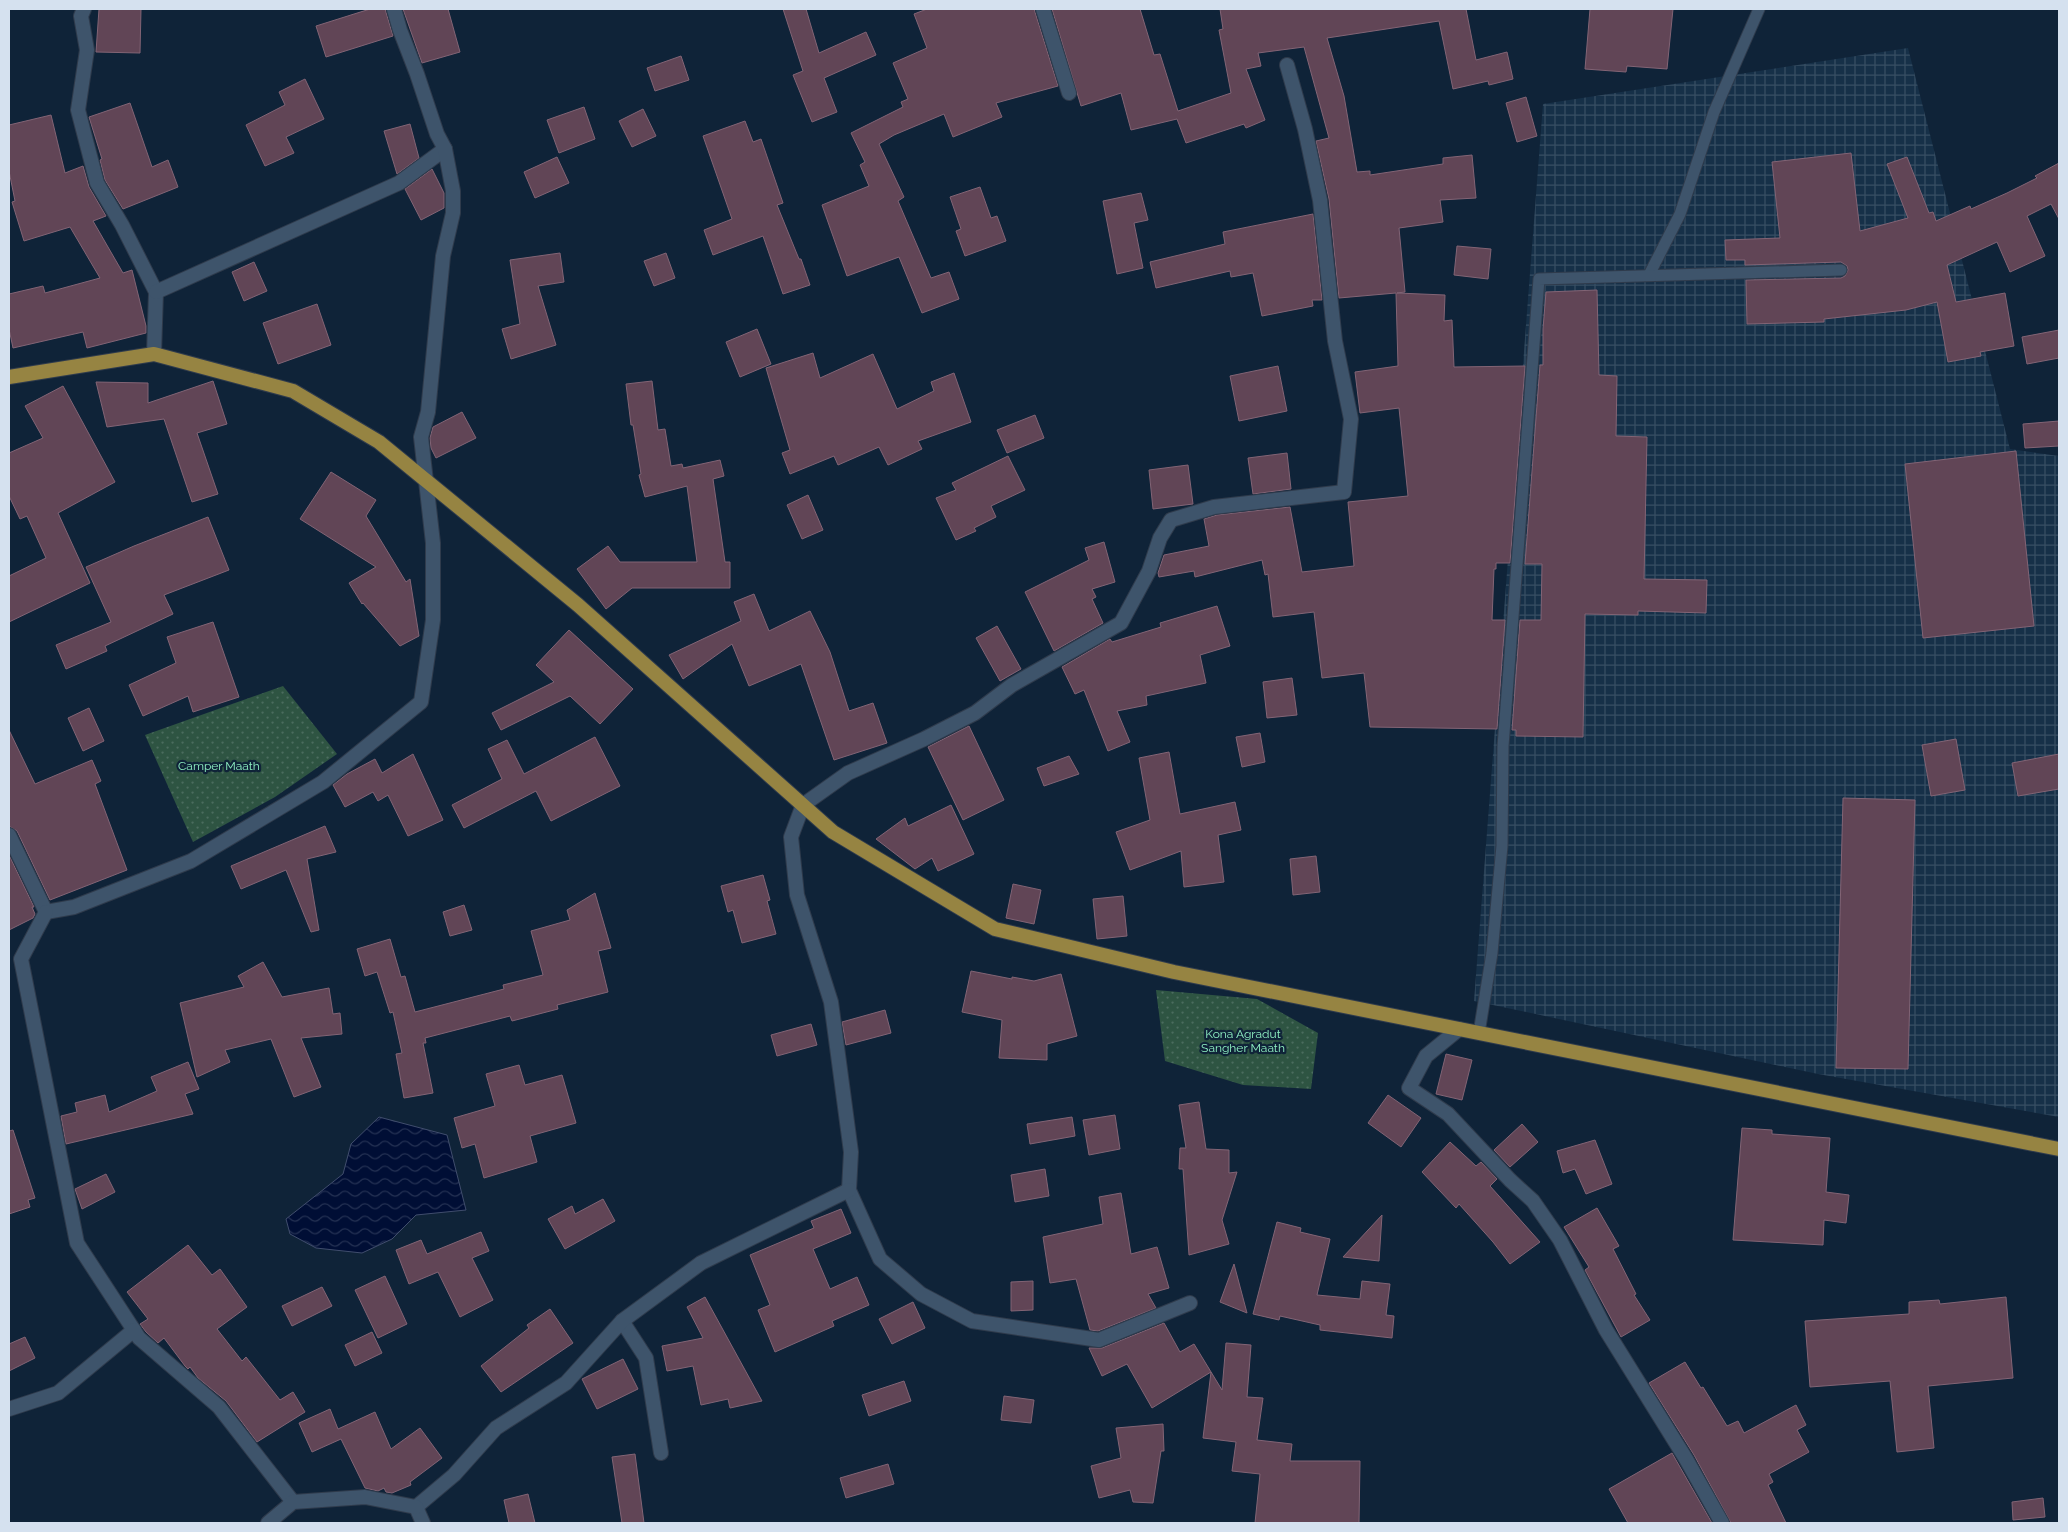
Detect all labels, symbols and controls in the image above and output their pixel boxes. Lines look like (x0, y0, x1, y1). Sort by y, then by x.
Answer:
park label: Camper Maath (178, 759, 260, 773)
park label: Kona Agradut Sangher Maath (1201, 1027, 1285, 1055)

